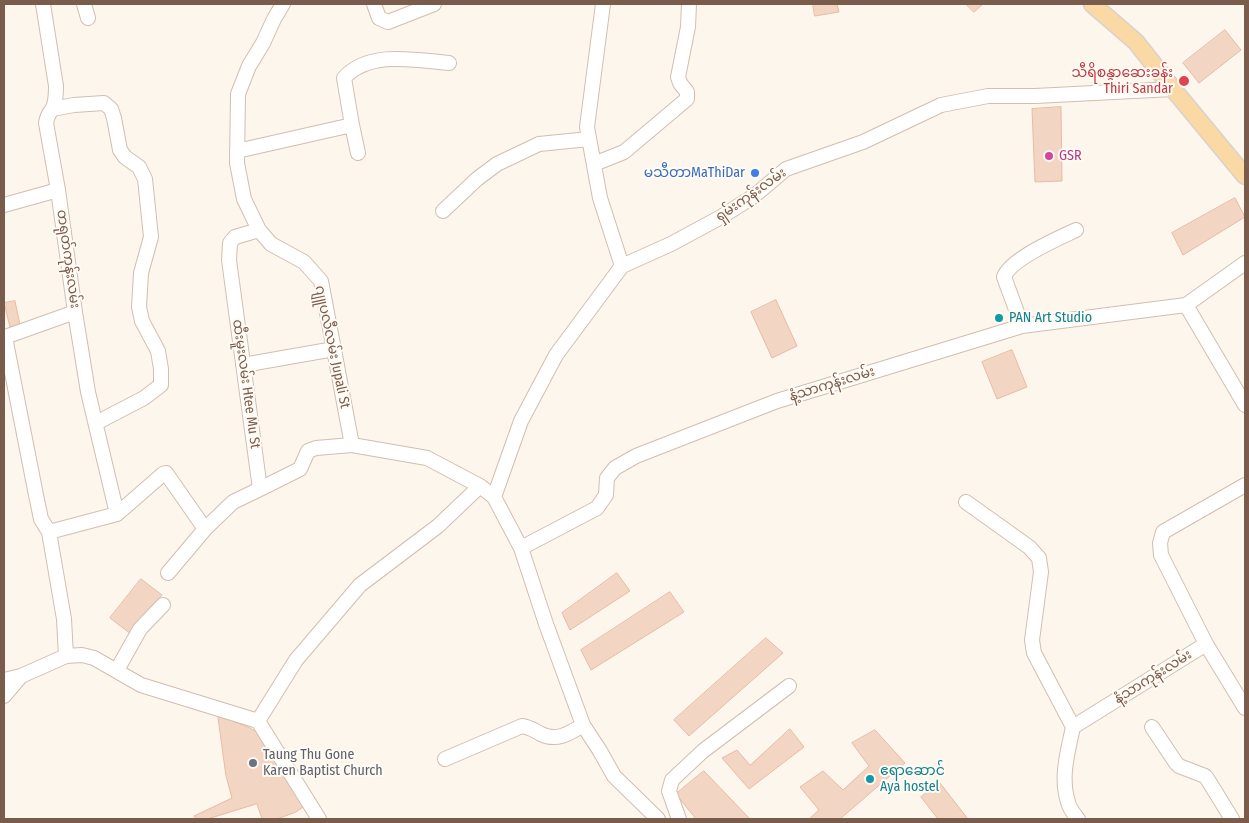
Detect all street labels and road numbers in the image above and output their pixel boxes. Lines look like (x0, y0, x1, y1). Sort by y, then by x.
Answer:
street label: ရှမ်းကုန်းလမ်း (712, 164, 790, 226)
street label: တရုတ်ကုန်းလမ်း (53, 209, 83, 309)
street label: ဂျူပလီလမ်း Jupali St (311, 284, 353, 410)
street label: ထီးမူးလမ်း Htee Mu St (229, 318, 263, 450)
street label: နံ့သာကုန်းလမ်း (787, 363, 877, 405)
street label: နံ့သာကုန်းလမ်း (1111, 646, 1195, 708)

